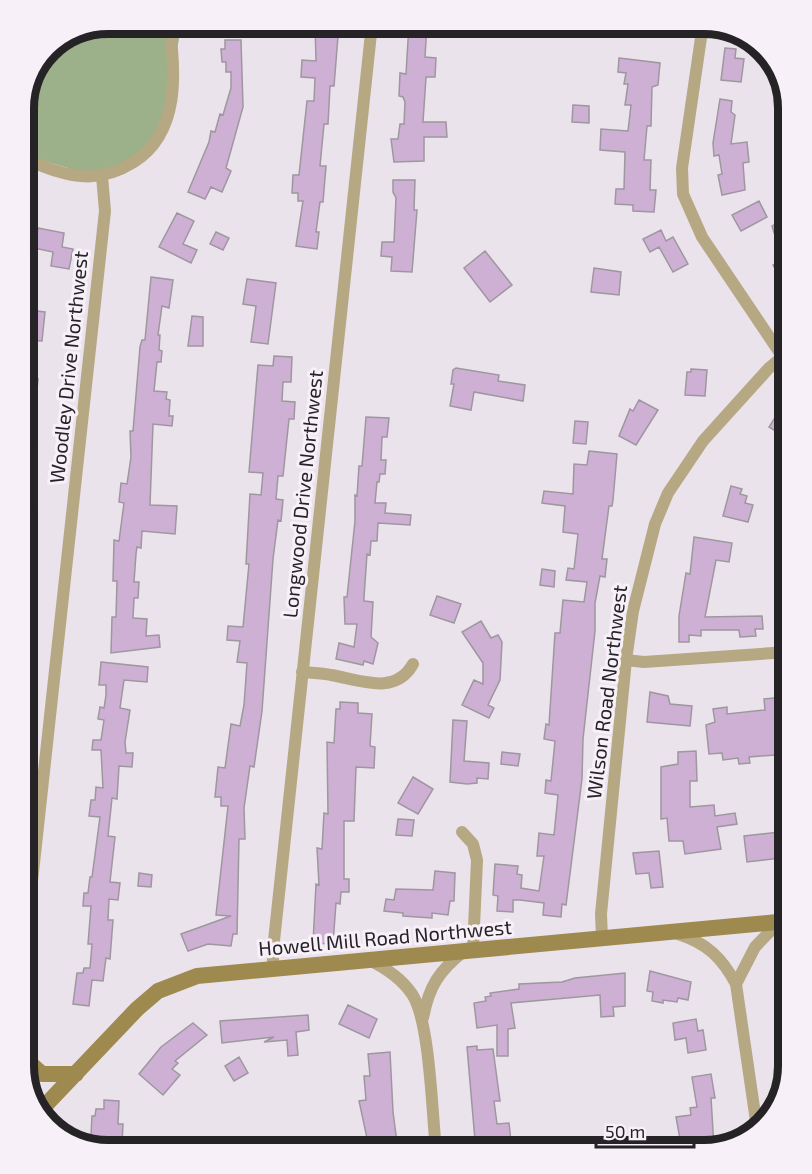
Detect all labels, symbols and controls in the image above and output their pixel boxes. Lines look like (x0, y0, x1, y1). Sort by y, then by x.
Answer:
street label: Woodley Drive Northwest (44, 249, 92, 484)
street label: Longwood Drive Northwest (277, 369, 327, 619)
street label: Wilson Road Northwest (581, 583, 631, 800)
street label: Howell Mill Road Northwest (257, 914, 513, 960)
scale bar (596, 1111, 694, 1149)
text: 50 m (605, 1120, 645, 1142)

